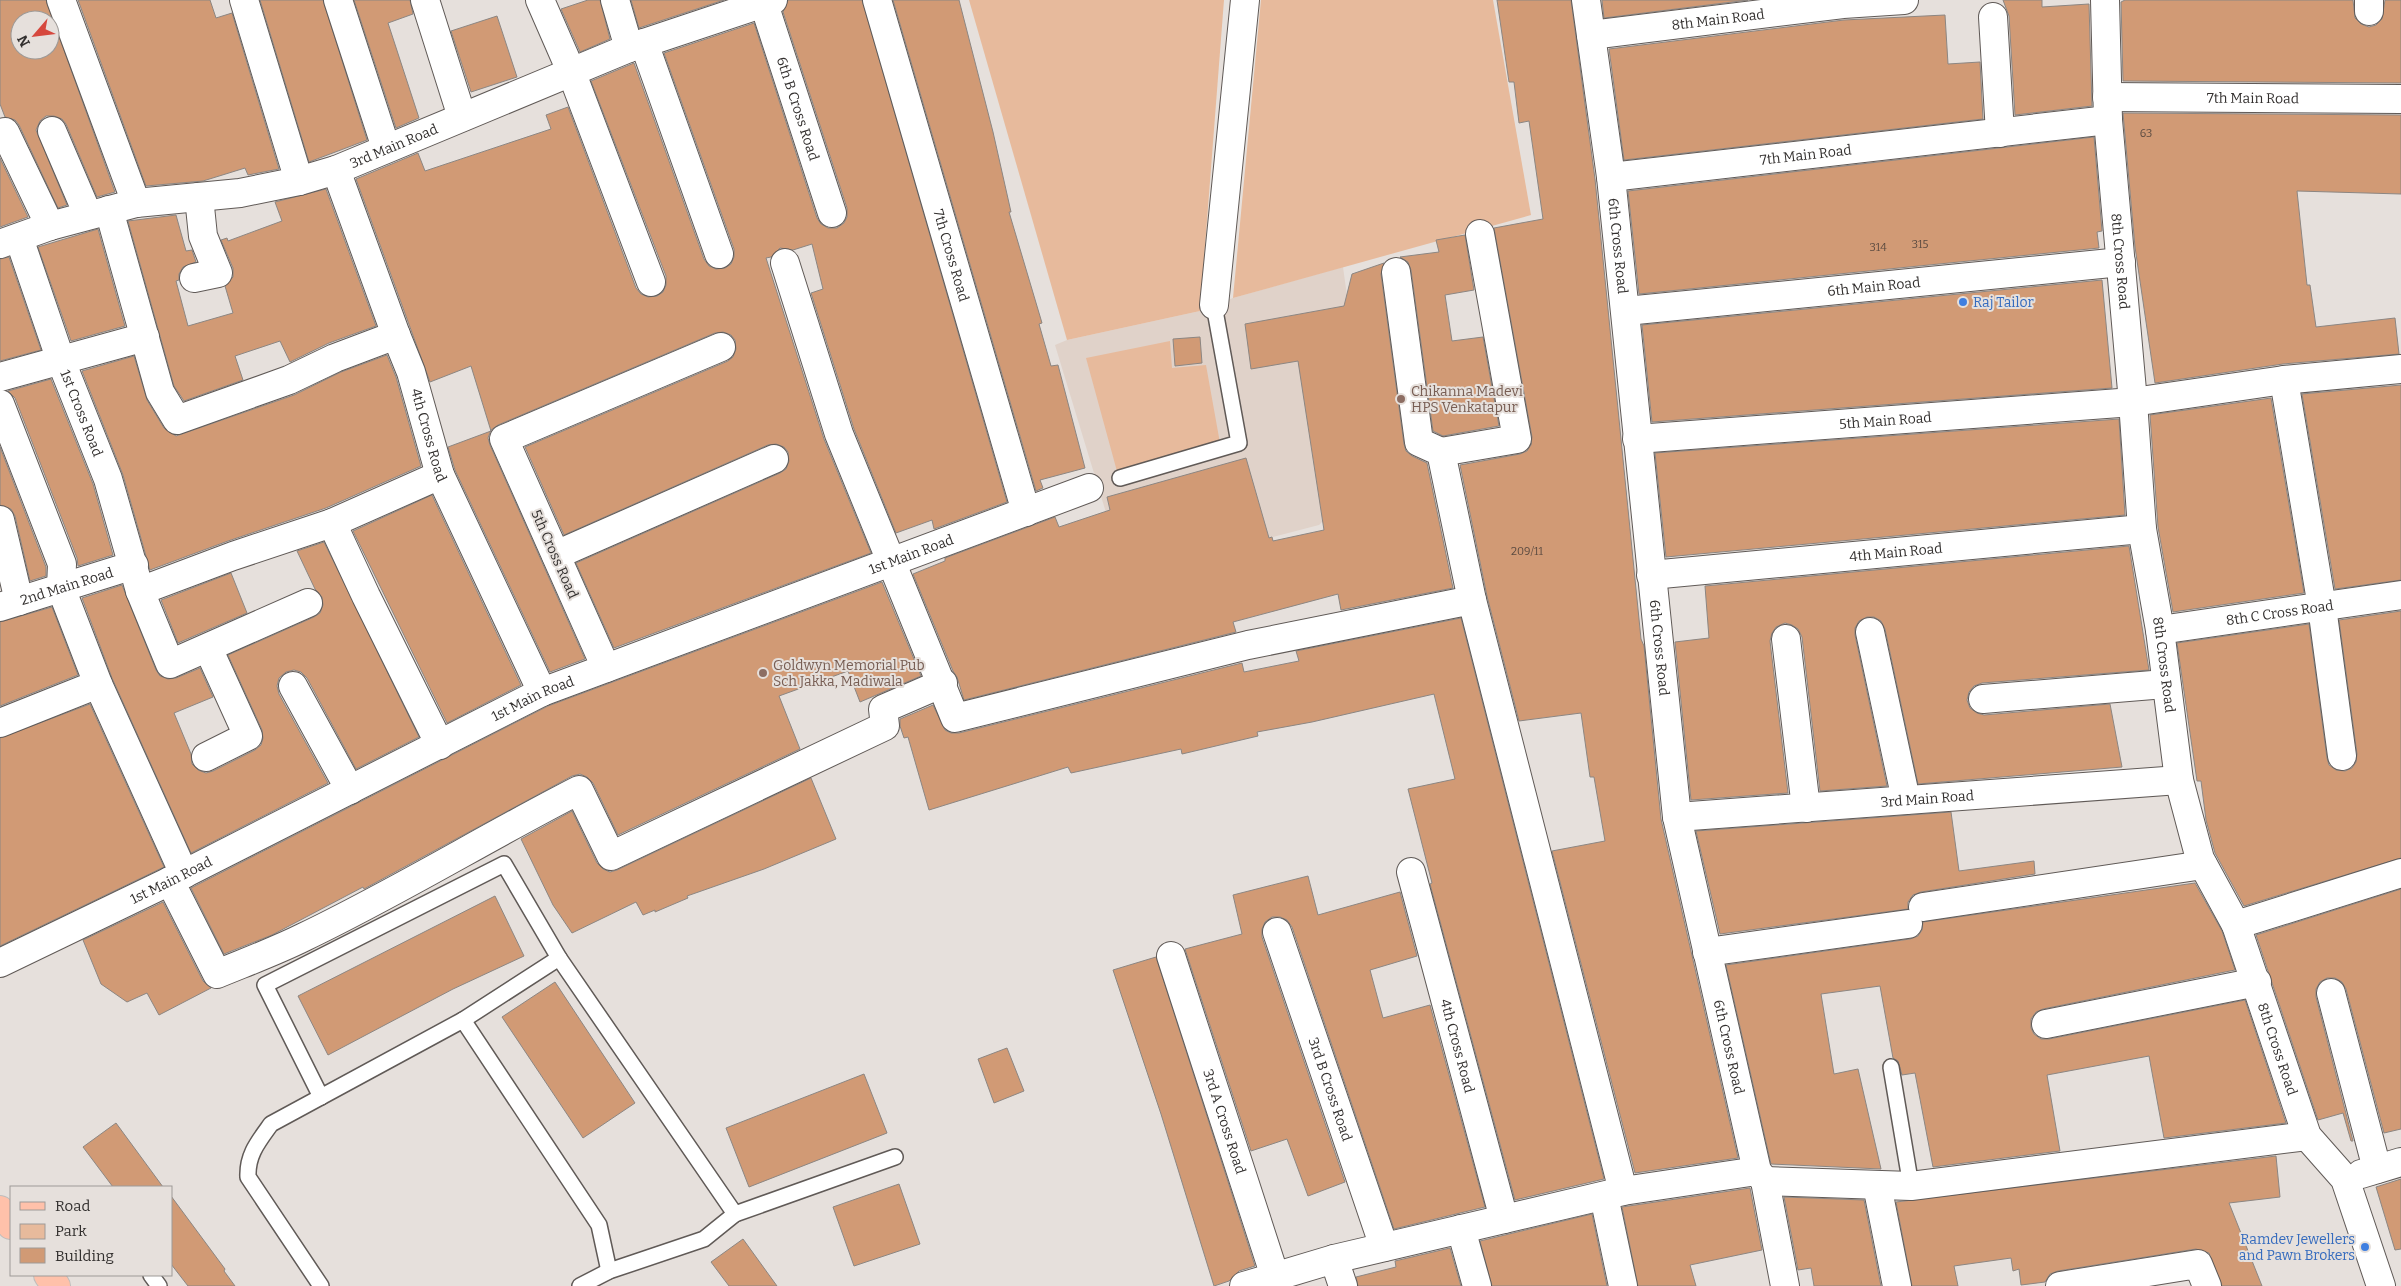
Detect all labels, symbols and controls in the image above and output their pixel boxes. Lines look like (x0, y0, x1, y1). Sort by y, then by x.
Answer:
street label: 8th Main Road (1671, 6, 1766, 34)
north arrow (10, 10, 60, 60)
text: N (14, 32, 34, 50)
street label: 6th B Cross Road (773, 55, 822, 163)
street label: 7th Main Road (2207, 90, 2299, 107)
street label: 3rd Main Road (348, 121, 440, 172)
house number: 63 (2140, 127, 2152, 140)
street label: 7th Main Road (1759, 141, 1853, 169)
street label: 6th Cross Road (1604, 197, 1631, 295)
street label: 7th Cross Road (929, 207, 972, 304)
street label: 8th Cross Road (2107, 213, 2133, 310)
house number: 315 (1912, 238, 1928, 251)
house number: 314 (1869, 241, 1887, 254)
street label: 6th Main Road (1827, 274, 1921, 300)
place label: Raj Tailor (1973, 294, 2034, 311)
marker: Raj Tailor (1957, 296, 1969, 308)
street label: 1st Cross Road (56, 367, 106, 459)
place label: Chikanna Madevi HPS Venkatapur (1411, 383, 1523, 416)
street label: 4th Cross Road (407, 386, 450, 485)
marker: Chikanna Madevi HPS Venkatapur (1395, 393, 1407, 405)
street label: 5th Main Road (1838, 409, 1932, 433)
street label: 5th Cross Road (527, 507, 582, 601)
street label: 1st Main Road (867, 531, 956, 578)
street label: 4th Main Road (1849, 540, 1943, 565)
house number: 209/11 (1511, 545, 1543, 558)
street label: 2nd Main Road (18, 564, 115, 609)
street label: 8th C Cross Road (2225, 597, 2335, 629)
street label: 6th Cross Road (1646, 599, 1672, 697)
street label: 8th Cross Road (2149, 615, 2178, 714)
place label: Goldwyn Memorial Pub Sch Jakka, Madiwala (773, 657, 925, 690)
marker: Goldwyn Memorial Pub Sch Jakka, Madiwala (757, 667, 769, 679)
street label: 1st Main Road (489, 673, 577, 725)
street label: 3rd Main Road (1880, 787, 1975, 811)
street label: 1st Main Road (128, 853, 215, 908)
street label: 4th Cross Road (1436, 997, 1478, 1095)
street label: 6th Cross Road (1710, 998, 1747, 1096)
street label: 8th Cross Road (2254, 1001, 2301, 1098)
street label: 3rd B Cross Road (1304, 1035, 1355, 1143)
street label: 3rd A Cross Road (1199, 1067, 1249, 1176)
legend (10, 1186, 172, 1276)
text: Road (55, 1197, 90, 1215)
text: Park (55, 1222, 87, 1240)
place label: Ramdev Jewellers and Pawn Brokers (2239, 1231, 2355, 1264)
marker: Ramdev Jewellers and Pawn Brokers (2359, 1241, 2371, 1253)
text: Building (55, 1247, 114, 1265)

